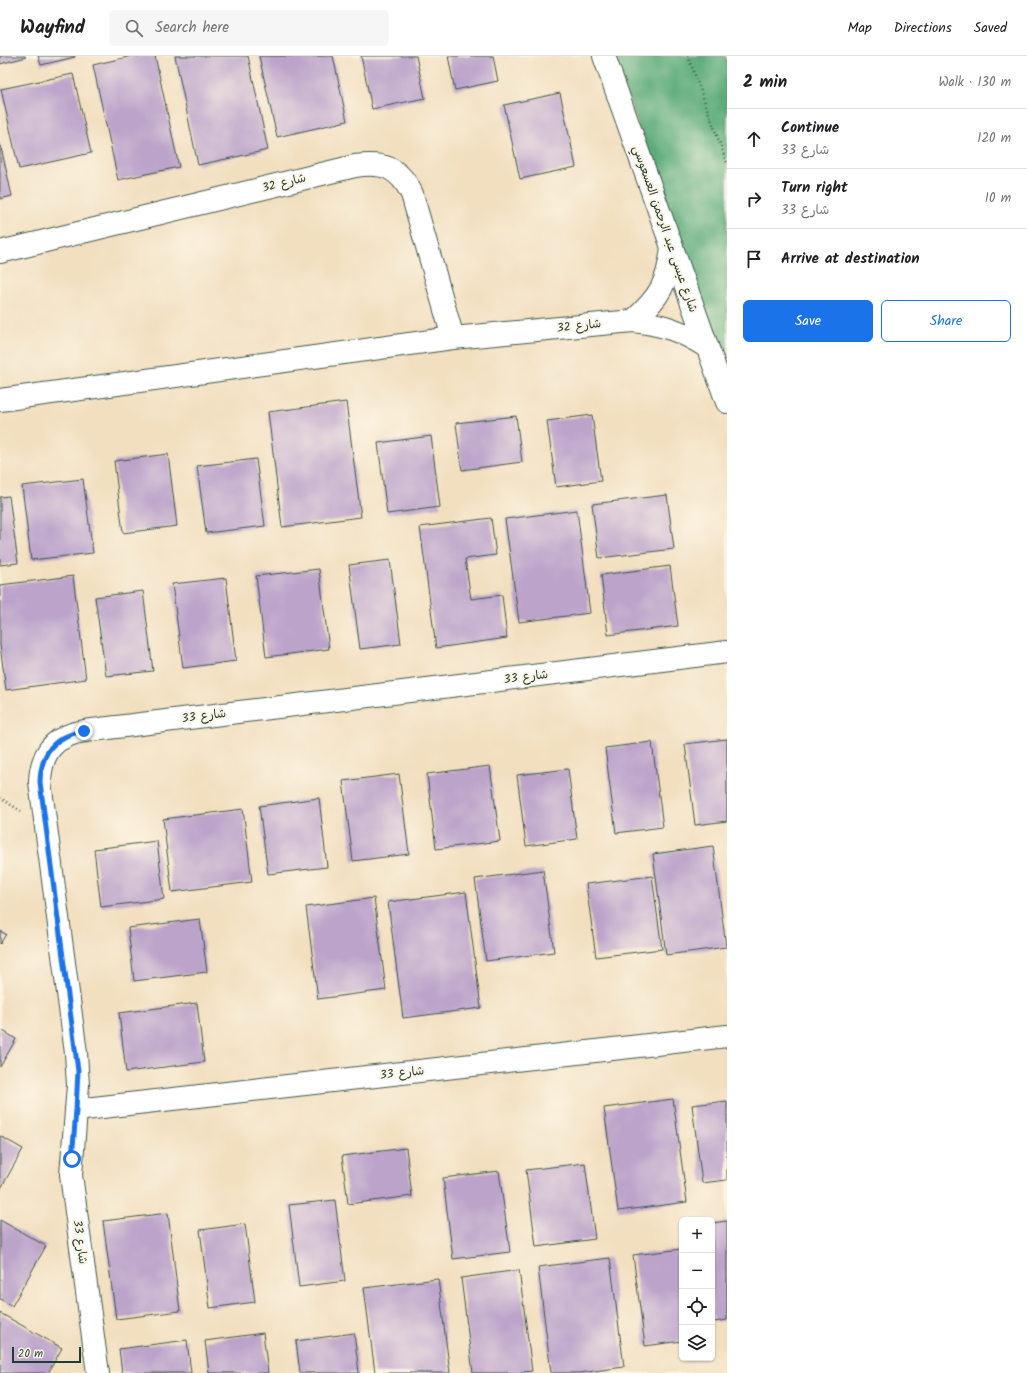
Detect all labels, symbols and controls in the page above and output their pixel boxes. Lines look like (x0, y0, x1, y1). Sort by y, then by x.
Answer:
search box (109, 10, 389, 46)
text: Wayfind (20, 13, 85, 43)
text: Search here (155, 16, 229, 40)
icon: search (123, 17, 145, 39)
text: Map (847, 17, 872, 39)
text: Directions (894, 17, 952, 39)
text: Saved (974, 17, 1007, 39)
text: 2 min (743, 69, 787, 96)
text: Walk · 130 m (938, 72, 1011, 93)
text: Continue (781, 116, 839, 140)
icon: ahead (743, 128, 765, 150)
text: 120 m (977, 128, 1011, 149)
text: شارع 33 (781, 140, 829, 161)
street label: شارع عيسى عبد الرحمن العسعوسي (626, 143, 703, 315)
street label: شارع 32 (260, 168, 308, 198)
text: Turn right (781, 176, 848, 200)
icon: right (743, 188, 765, 210)
text: 10 m (985, 188, 1011, 209)
text: شارع 33 (781, 200, 829, 221)
text: Arrive at destination (781, 247, 920, 271)
icon: arrive (743, 248, 765, 270)
button: Save (743, 300, 873, 342)
button: Share (881, 300, 1011, 342)
street label: شارع 32 (556, 314, 602, 338)
street label: شارع 33 (503, 665, 549, 689)
street label: شارع 33 (181, 704, 227, 728)
route end (75, 722, 93, 740)
street label: شارع 33 (379, 1061, 425, 1085)
route start (63, 1150, 81, 1168)
map controls (679, 1217, 715, 1361)
button: + (679, 1217, 715, 1253)
street label: شارع 33 (67, 1219, 93, 1265)
button: − (679, 1253, 715, 1289)
button: locate (679, 1289, 715, 1325)
button: layers (679, 1325, 715, 1361)
scale bar (12, 1345, 81, 1364)
text: 20 m (18, 1345, 43, 1363)

